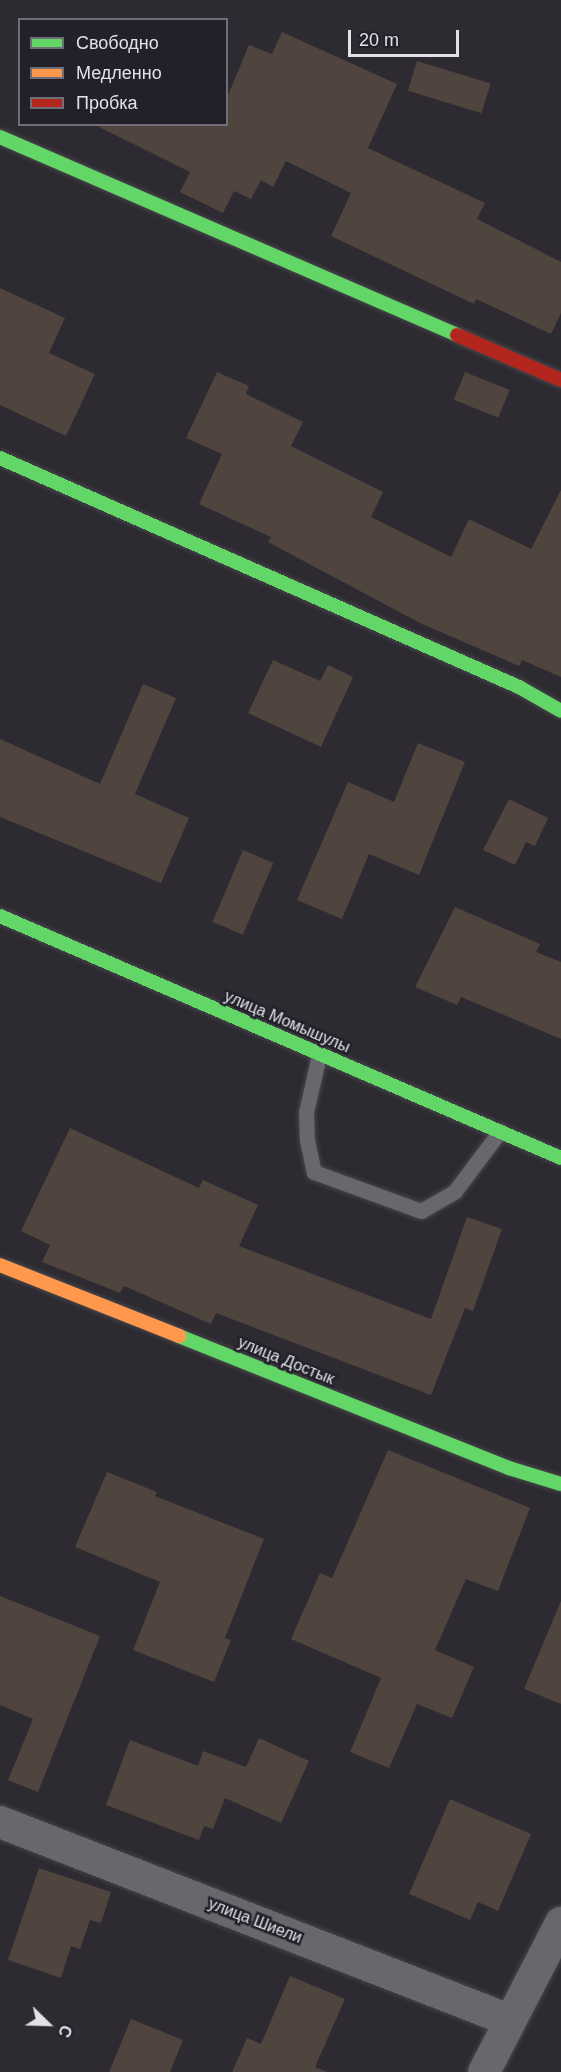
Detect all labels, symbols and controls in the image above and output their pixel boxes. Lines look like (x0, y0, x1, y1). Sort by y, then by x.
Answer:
legend (18, 18, 228, 126)
scale bar (351, 18, 462, 56)
text: 20 m (359, 30, 399, 50)
text: Свободно (76, 33, 159, 53)
text: Медленно (76, 63, 162, 83)
text: Пробка (76, 93, 138, 113)
street label: улица Момышулы (221, 987, 353, 1057)
street label: улица Достык (235, 1333, 337, 1389)
street label: улица Шиели (206, 1894, 304, 1948)
north arrow (18, 1994, 78, 2054)
text: С (55, 2023, 75, 2040)

